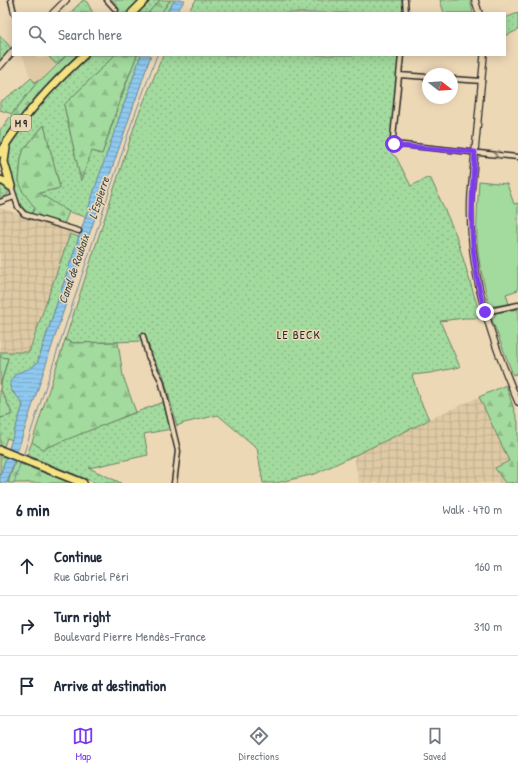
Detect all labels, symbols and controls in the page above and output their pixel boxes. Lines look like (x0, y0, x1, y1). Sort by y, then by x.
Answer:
search box (12, 12, 506, 56)
icon: search (26, 23, 48, 45)
text: Search here (58, 24, 122, 45)
north arrow (422, 68, 458, 104)
road number: M 9 (11, 115, 31, 131)
route start (385, 135, 403, 153)
one-way arrow (494, 150, 500, 159)
water label: L'Espierre (84, 174, 114, 221)
water label: Canal de Roubaix (54, 230, 94, 306)
route end (476, 303, 494, 321)
district label: LE BECK (277, 326, 321, 343)
text: 6 min (16, 498, 50, 521)
text: Walk · 470 m (442, 500, 502, 518)
text: Continue (54, 546, 102, 567)
icon: ahead (16, 555, 38, 577)
text: 160 m (474, 557, 502, 575)
text: Rue Gabriel Péri (54, 567, 129, 585)
text: Turn right (54, 606, 110, 627)
icon: right (16, 615, 38, 637)
text: 310 m (474, 617, 502, 635)
text: Boulevard Pierre Mendès-France (54, 627, 206, 645)
icon: arrive (16, 675, 38, 697)
text: Arrive at destination (54, 675, 166, 696)
tab: Map (72, 725, 94, 763)
tab: Directions (239, 725, 279, 763)
tab: Saved (423, 725, 446, 763)

